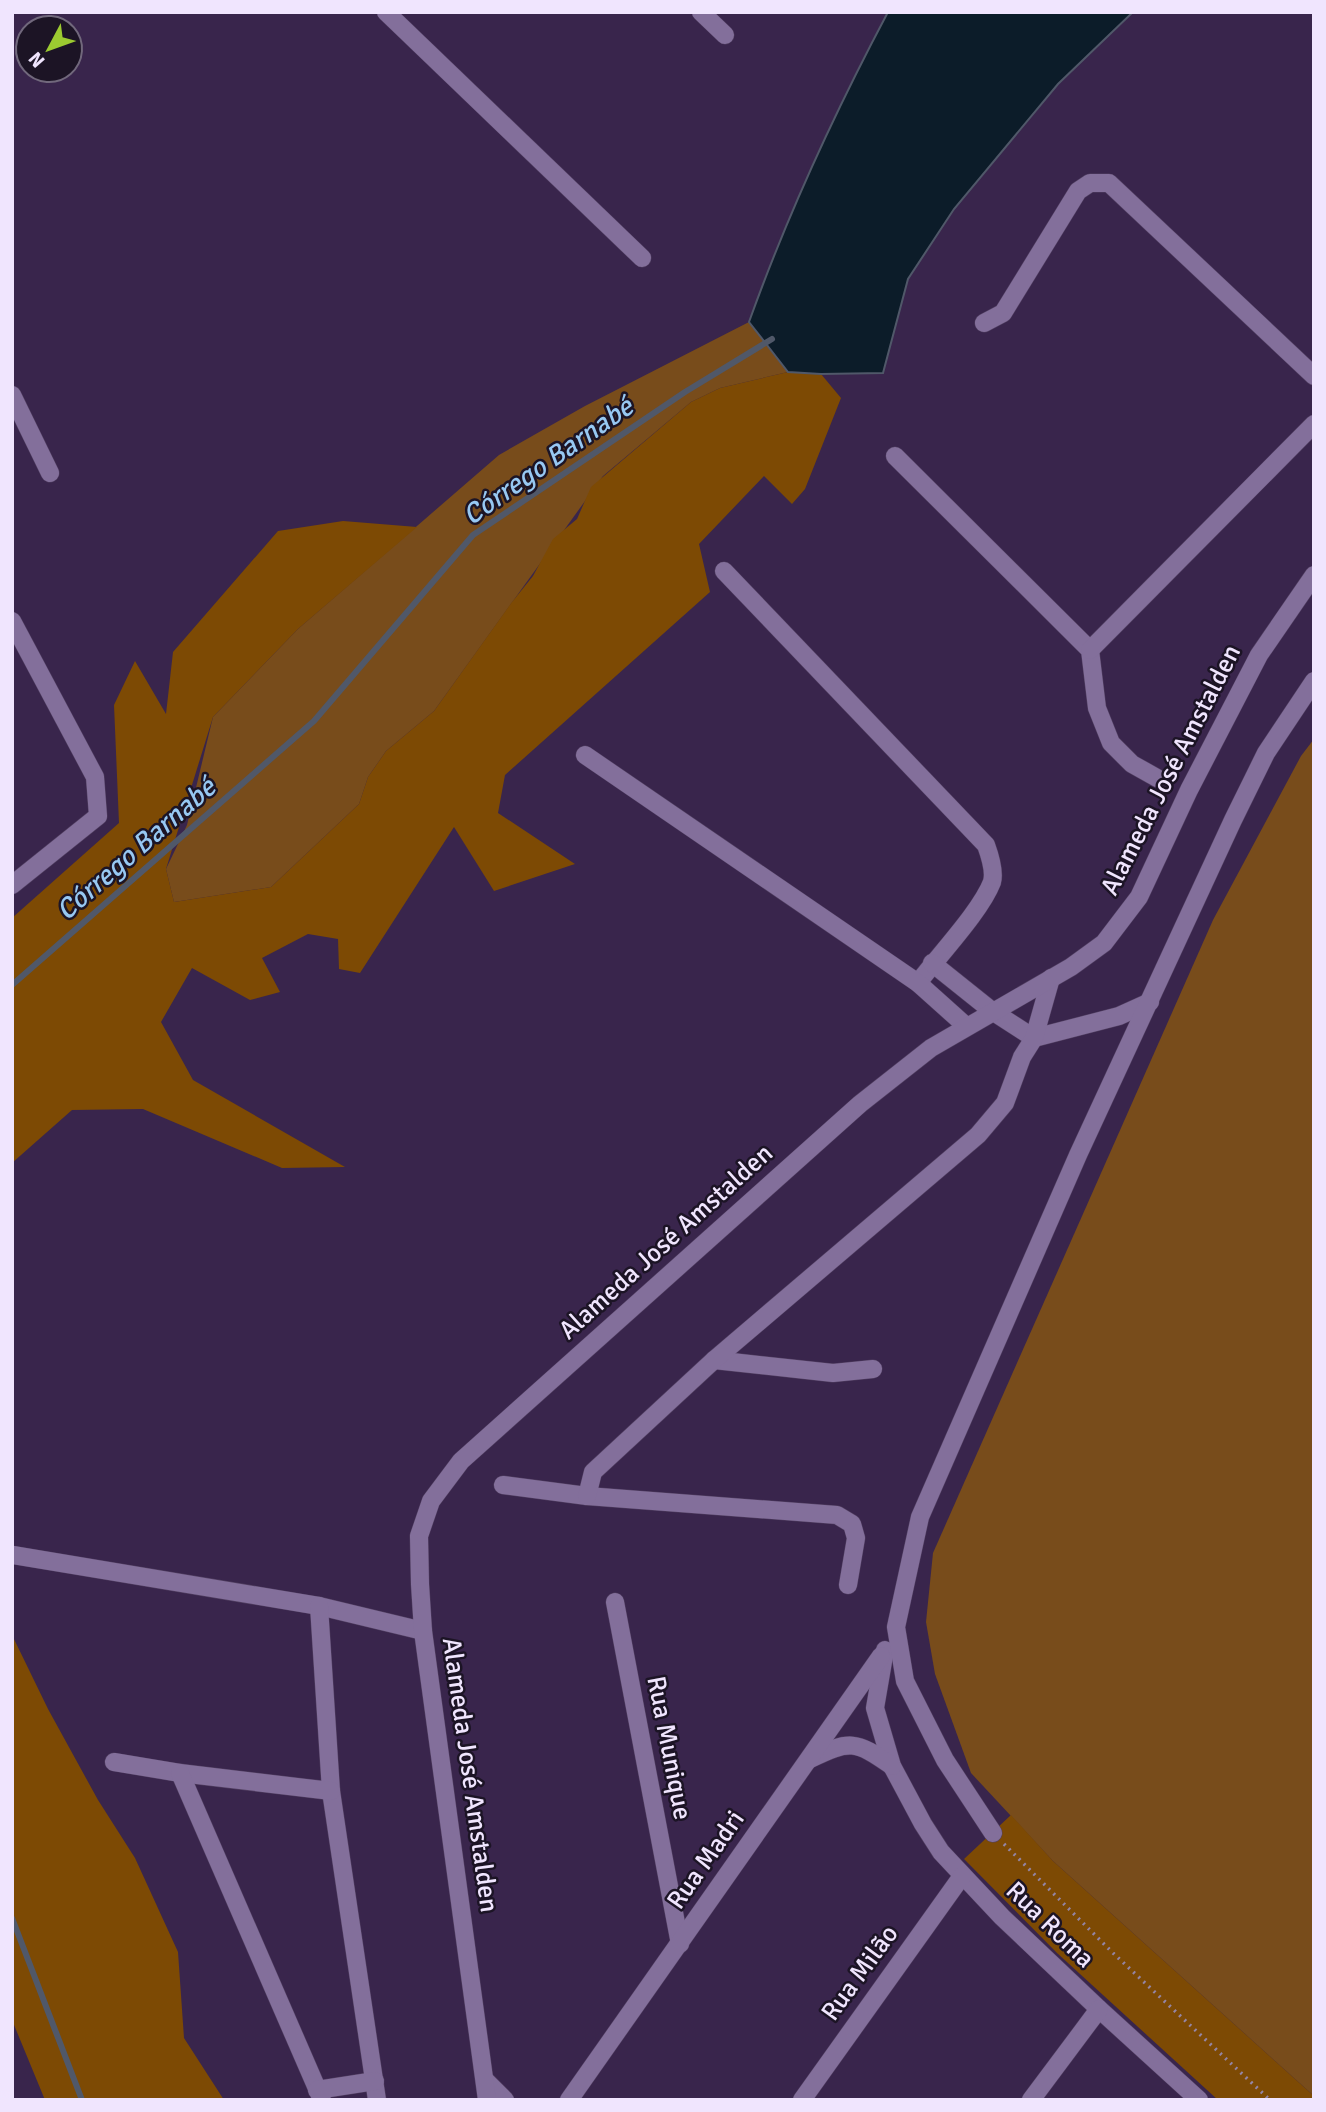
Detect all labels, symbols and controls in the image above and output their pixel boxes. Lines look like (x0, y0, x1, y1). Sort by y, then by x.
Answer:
north arrow (14, 14, 84, 84)
text: N (24, 47, 50, 72)
water label: Córrego Barnabé (456, 388, 642, 532)
street label: Alameda José Amstalden (1094, 639, 1248, 901)
water label: Córrego Barnabé (49, 769, 224, 928)
street label: Alameda José Amstalden (552, 1137, 780, 1347)
street label: Alameda José Amstalden (435, 1636, 505, 1914)
street label: Rua Munique (639, 1674, 699, 1822)
street label: Rua Madri (660, 1805, 752, 1915)
street label: Rua Roma (999, 1875, 1101, 1975)
street label: Rua Milão (815, 1919, 905, 2027)

